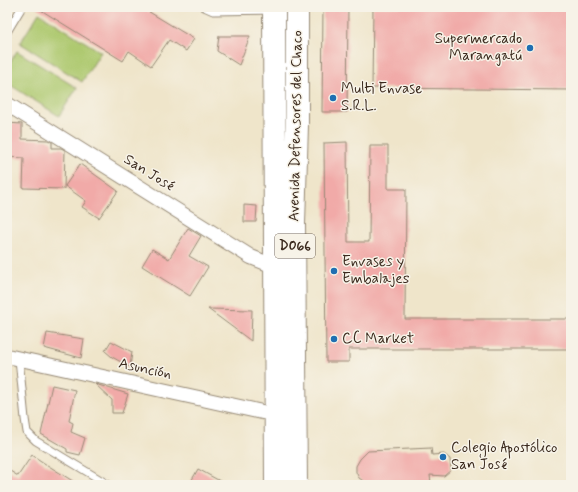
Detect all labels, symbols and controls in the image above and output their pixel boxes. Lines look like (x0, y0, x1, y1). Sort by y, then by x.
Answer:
place label: Supermercado Marangatú (435, 29, 522, 66)
street label: Avenida Defensores del Chaco (284, 30, 308, 222)
marker: Supermercado Marangatú (525, 43, 535, 53)
place label: Multi Envase S.R.L. (341, 79, 422, 116)
marker: Multi Envase S.R.L. (328, 93, 338, 103)
street label: San José (120, 150, 178, 197)
road number: D066 (275, 234, 315, 258)
place label: Envases y Embalajes (342, 252, 410, 289)
marker: Envases y Embalajes (329, 266, 339, 276)
place label: CC Market (342, 329, 414, 349)
marker: CC Market (329, 334, 339, 344)
street label: Asunción (117, 354, 173, 384)
place label: Colegio Apostólico San José (451, 438, 557, 475)
marker: Colegio Apostólico San José (438, 452, 448, 462)

